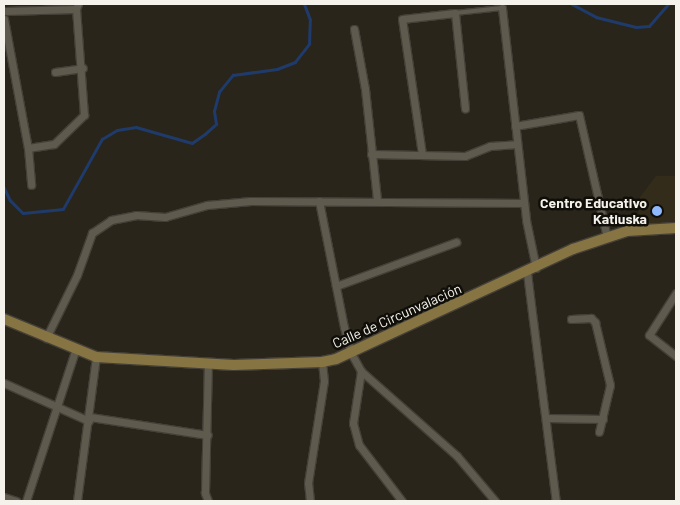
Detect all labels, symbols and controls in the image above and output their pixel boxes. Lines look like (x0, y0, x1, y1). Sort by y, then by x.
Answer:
place label: Centro Educativo Katiuska (540, 195, 647, 228)
marker: Centro Educativo Katiuska (651, 205, 663, 217)
street label: Calle de Circunvalación (330, 280, 464, 352)

